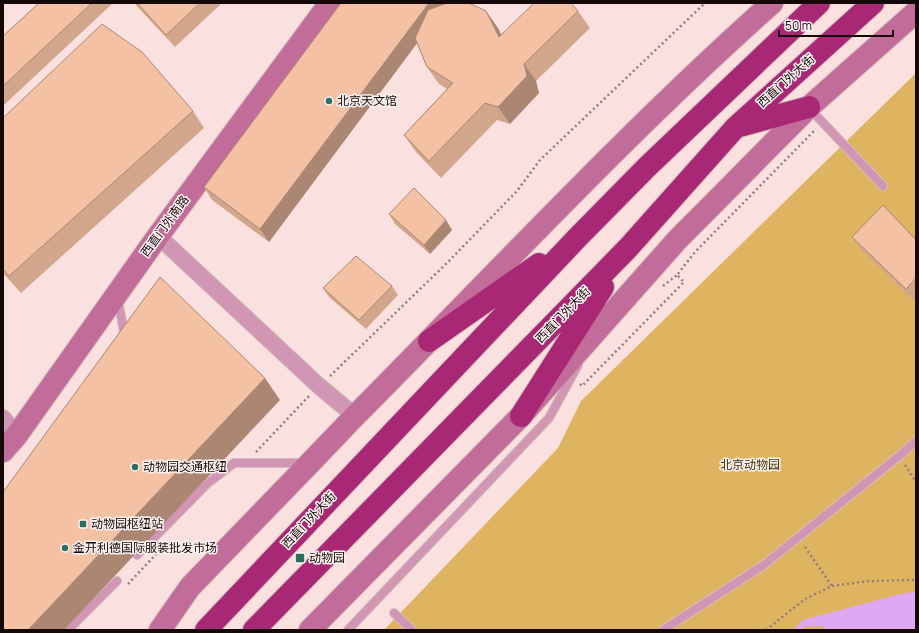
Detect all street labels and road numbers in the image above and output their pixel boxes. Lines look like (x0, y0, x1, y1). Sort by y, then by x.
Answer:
street label: 西直门外大街 (753, 50, 818, 111)
street label: 西直门外南路 (137, 192, 193, 260)
street label: 西直门外大街 (532, 283, 594, 346)
street label: 西直门外大街 (278, 488, 339, 552)

